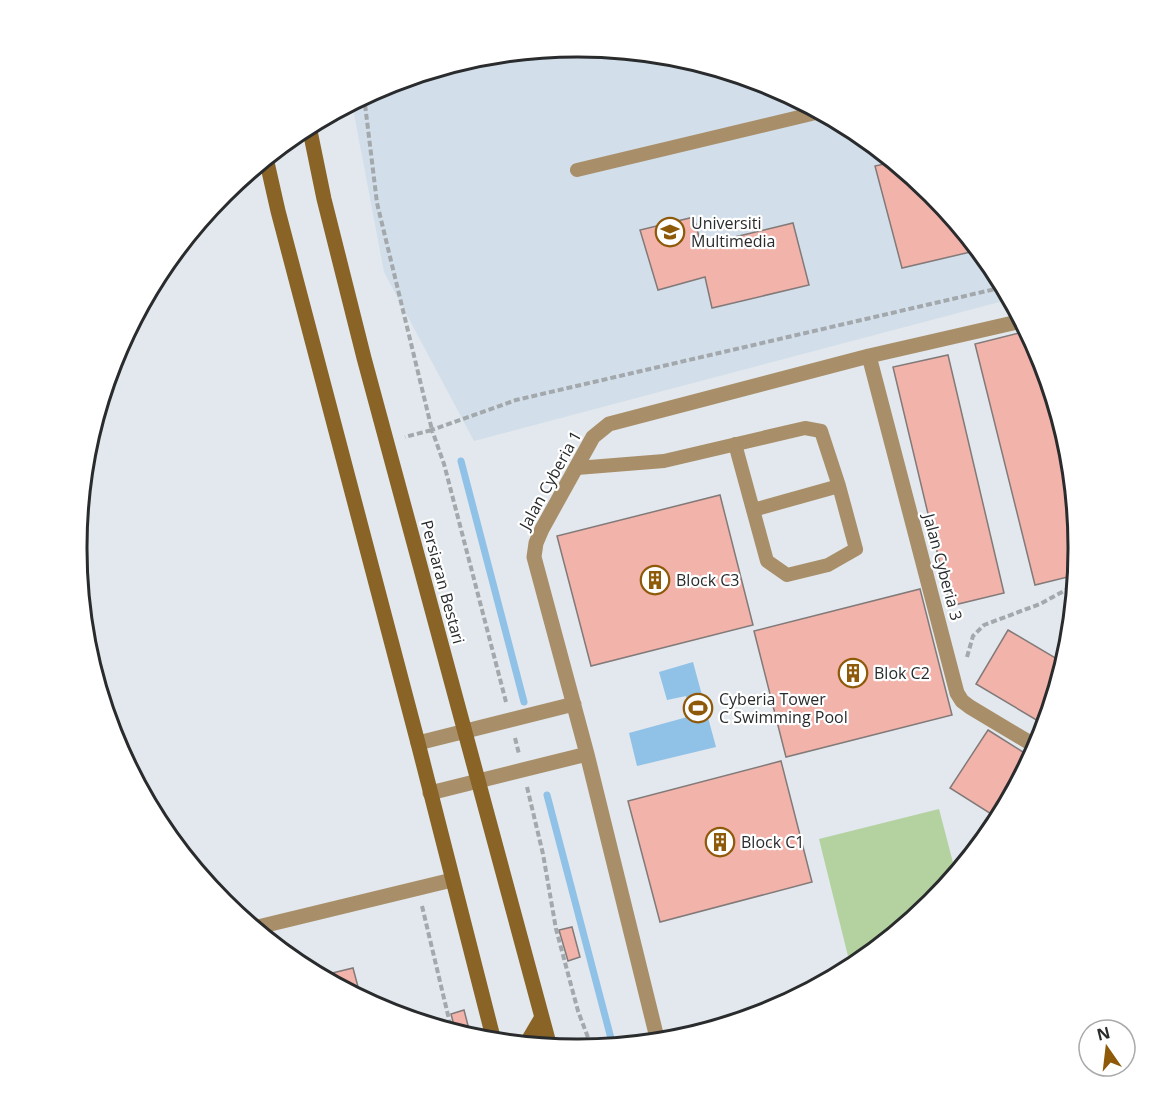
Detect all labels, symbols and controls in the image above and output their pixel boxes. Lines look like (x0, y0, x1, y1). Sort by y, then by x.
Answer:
place label: Universiti Multimedia (691, 212, 776, 252)
school or university icon: Universiti Multimedia (654, 216, 686, 248)
street label: Jalan Cyberia 1 (513, 427, 586, 535)
street label: Jalan Cyberia 3 (918, 509, 968, 623)
street label: Persiaran Bestari (416, 518, 470, 646)
building icon: Block C3 (639, 564, 671, 596)
place label: Block C3 (676, 569, 739, 591)
building icon: Blok C2 (837, 657, 869, 689)
place label: Blok C2 (874, 662, 930, 684)
place label: Cyberia Tower C Swimming Pool (719, 688, 848, 728)
sports icon: Cyberia Tower C Swimming Pool (682, 692, 714, 724)
building icon: Block C1 (704, 826, 736, 858)
place label: Block C1 (741, 831, 804, 853)
north arrow (1077, 1018, 1137, 1078)
text: N (1094, 1021, 1112, 1046)

